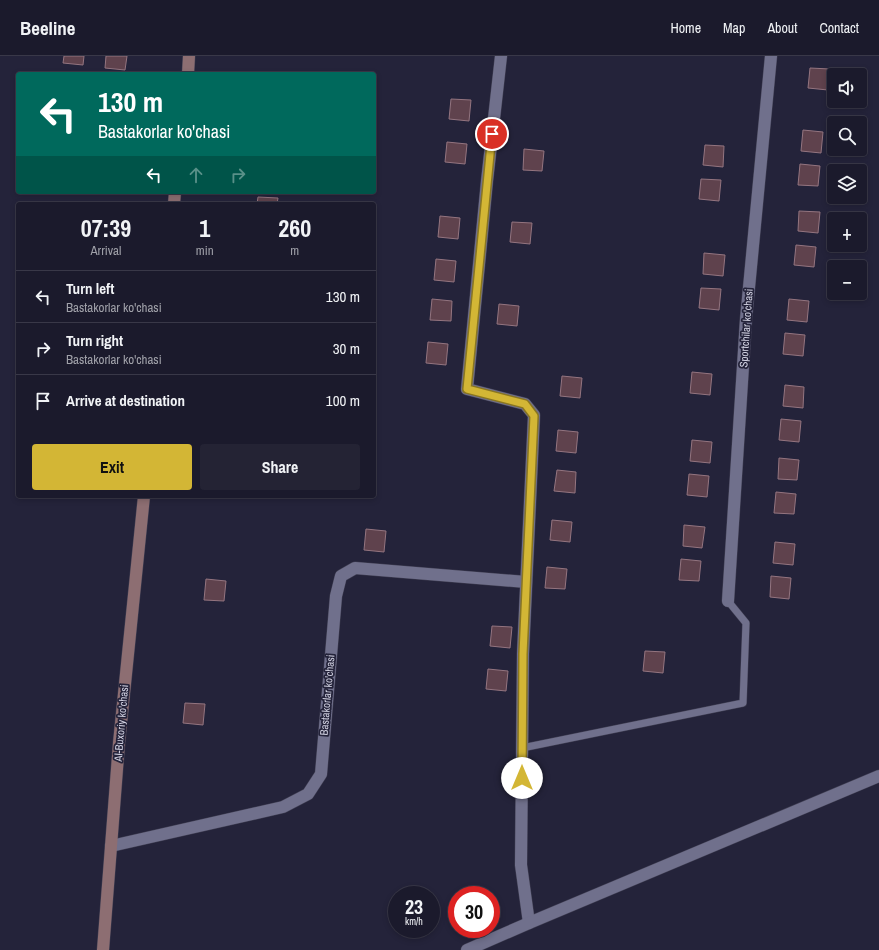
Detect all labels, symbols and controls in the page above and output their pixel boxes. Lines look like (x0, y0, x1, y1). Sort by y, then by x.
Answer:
text: Beeline (20, 15, 75, 41)
text: Home (670, 19, 701, 37)
text: Map (723, 19, 745, 37)
text: About (767, 19, 797, 37)
text: Contact (819, 19, 859, 37)
map controls (827, 68, 867, 300)
button: sound (827, 68, 867, 108)
text: 130 m (98, 83, 163, 121)
icon: left (32, 88, 84, 140)
button: search (827, 116, 867, 156)
pin (475, 117, 509, 151)
text: Bastakorlar ko'chasi (98, 119, 230, 144)
icon: arrive (481, 123, 503, 145)
icon: left (143, 164, 165, 186)
icon: ahead (185, 164, 207, 186)
icon: right (227, 164, 249, 186)
button: layers (827, 164, 867, 204)
text: 07:39 (81, 212, 131, 244)
text: 1 (199, 212, 210, 244)
text: 260 (278, 212, 311, 244)
button: + (827, 212, 867, 252)
text: Arrival (91, 242, 121, 259)
text: min (196, 242, 214, 259)
text: m (290, 242, 299, 259)
button: − (827, 260, 867, 300)
text: Turn left (66, 278, 114, 299)
icon: left (32, 286, 54, 308)
text: 130 m (326, 286, 360, 307)
street label: Sportchilar ko'chasi (736, 288, 756, 368)
text: Bastakorlar ko'chasi (66, 299, 162, 316)
text: Turn right (66, 330, 123, 351)
icon: right (32, 338, 54, 360)
text: 30 m (333, 338, 360, 359)
text: Bastakorlar ko'chasi (66, 351, 162, 368)
icon: arrive (32, 390, 54, 412)
text: Arrive at destination (66, 390, 185, 411)
text: 100 m (326, 390, 360, 411)
button: Exit (32, 444, 192, 490)
button: Share (200, 444, 360, 490)
street label: Bastakorlar ko'chasi (316, 654, 338, 736)
street label: Al-Buxoriy ko'chasi (111, 684, 131, 763)
position arrow (501, 757, 543, 799)
speed limit sign: 30 (448, 886, 500, 938)
text: 23 (405, 893, 423, 920)
text: km/h (405, 915, 423, 928)

